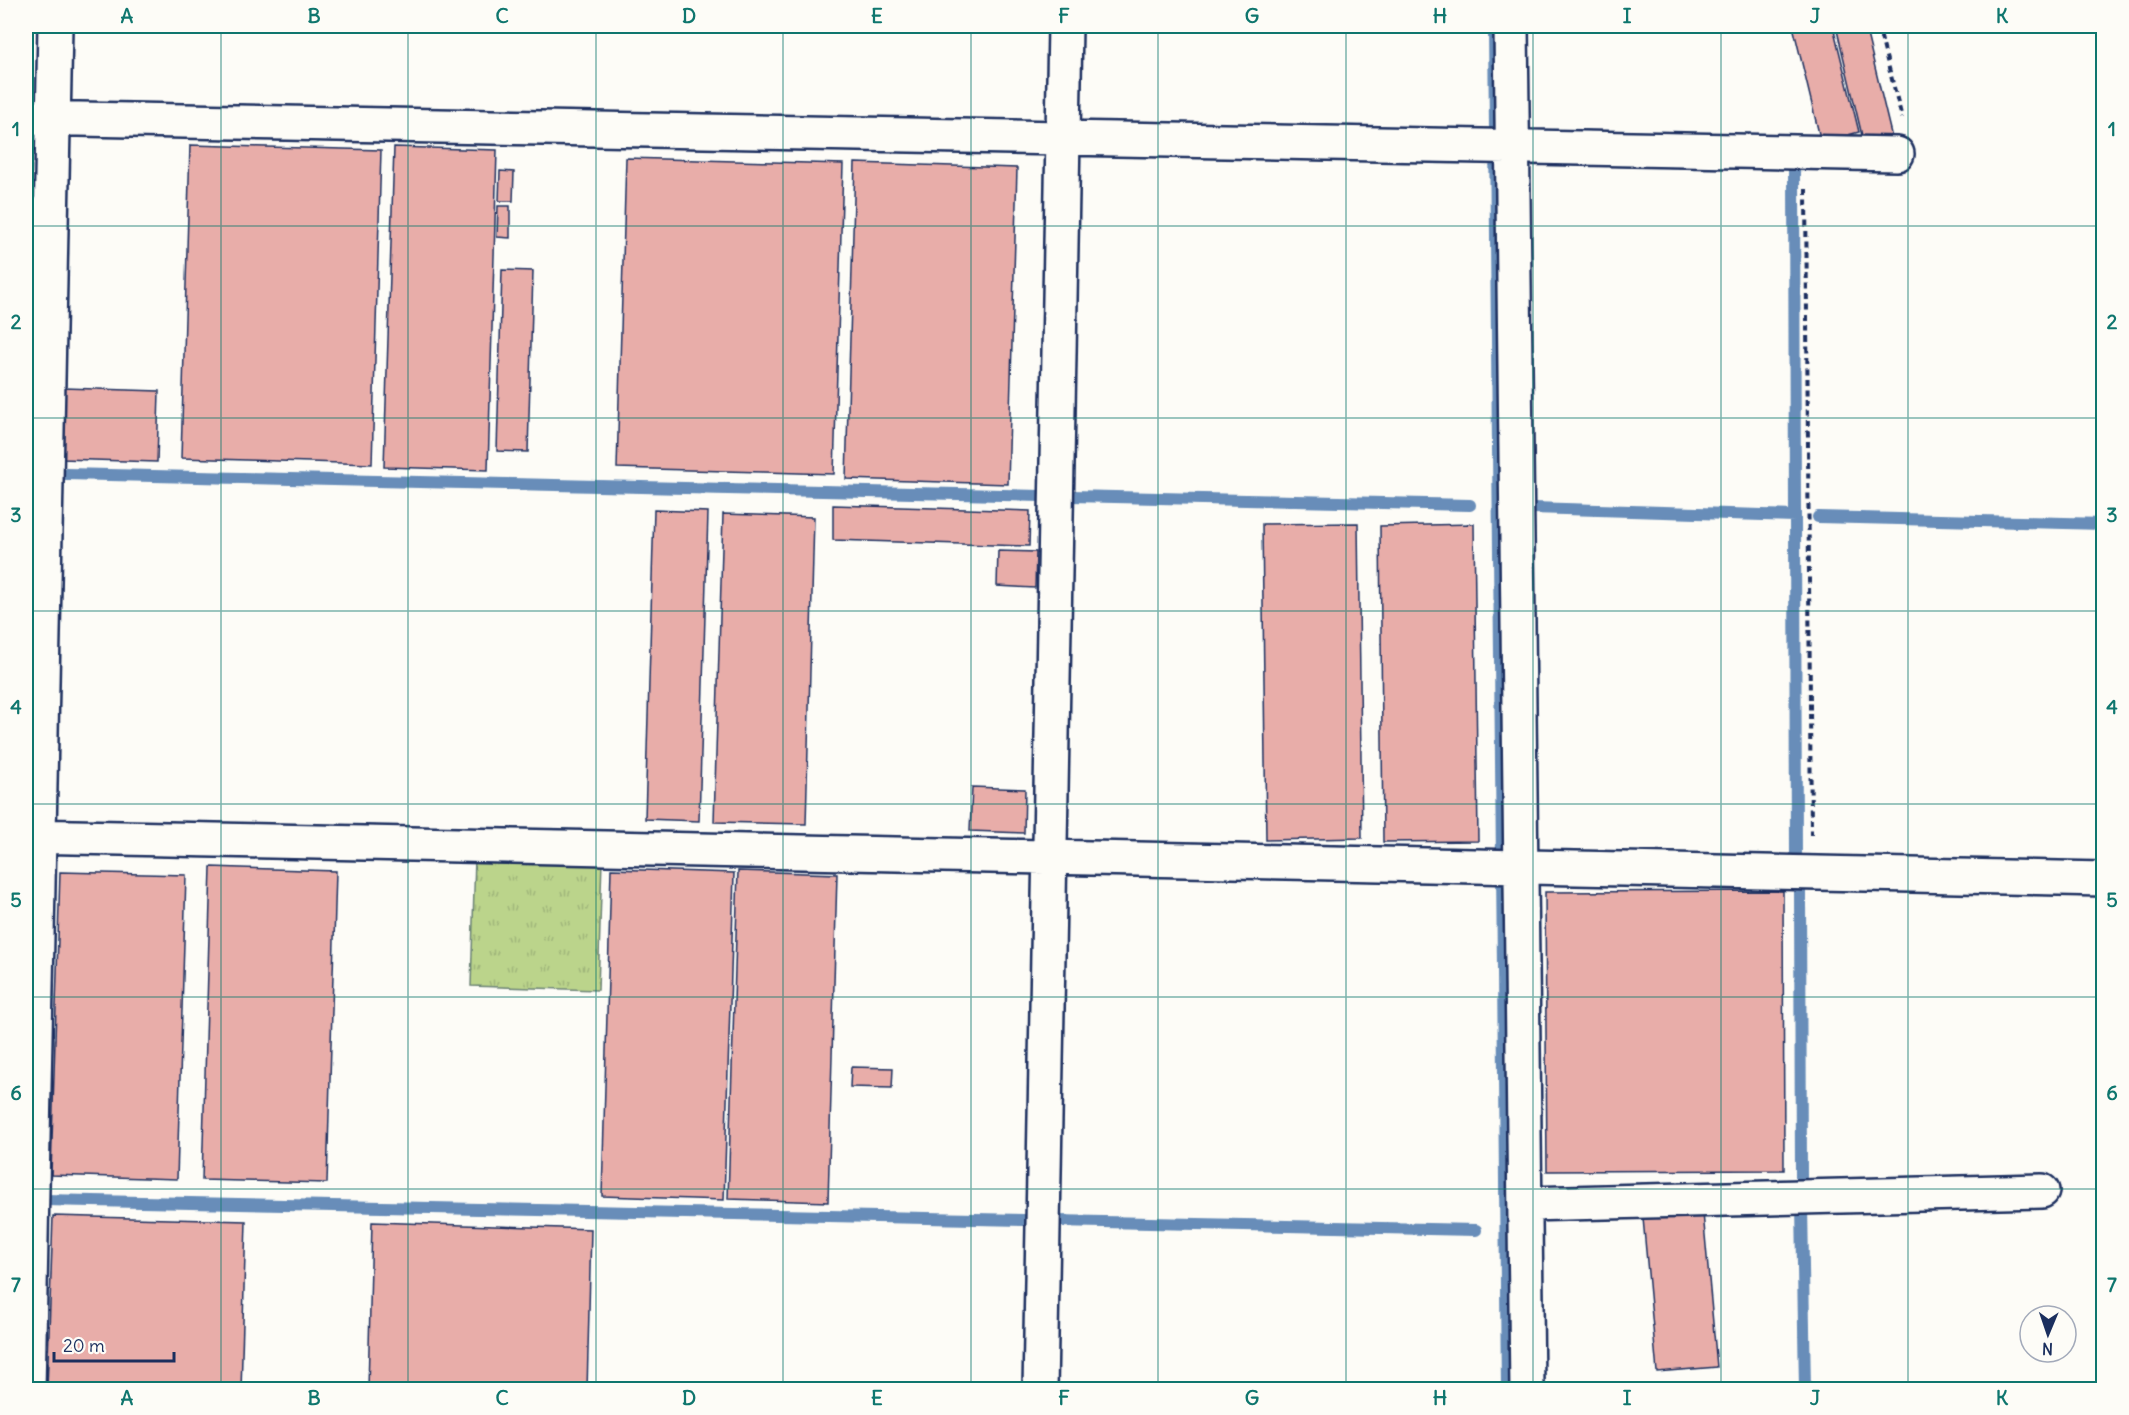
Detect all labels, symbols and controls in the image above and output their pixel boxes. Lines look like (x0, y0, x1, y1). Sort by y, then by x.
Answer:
text: A (121, 3, 134, 28)
text: B (307, 3, 321, 28)
text: C (495, 3, 509, 28)
text: D (682, 3, 696, 28)
text: E (871, 3, 883, 28)
text: F (1058, 3, 1070, 28)
text: G (1245, 3, 1259, 28)
text: H (1433, 3, 1447, 28)
text: I (1623, 3, 1632, 28)
text: J (1810, 3, 1821, 28)
text: K (1996, 3, 2009, 28)
text: 1 (12, 116, 20, 141)
text: 1 (2108, 116, 2116, 141)
text: 2 (11, 309, 22, 334)
text: 2 (2107, 309, 2118, 334)
text: 3 (10, 502, 22, 527)
text: 3 (2106, 502, 2118, 527)
text: 4 (10, 694, 22, 719)
text: 4 (2106, 694, 2118, 719)
text: 5 (10, 887, 22, 912)
text: 5 (2106, 887, 2118, 912)
text: 6 (10, 1080, 22, 1105)
text: 6 (2106, 1080, 2118, 1105)
text: 7 (11, 1272, 21, 1297)
text: 7 (2107, 1272, 2117, 1297)
north arrow (2018, 1304, 2078, 1364)
scale bar (54, 1325, 174, 1363)
text: 20 m (63, 1334, 105, 1357)
text: N (2042, 1339, 2053, 1359)
text: A (121, 1385, 134, 1410)
text: B (307, 1385, 321, 1410)
text: C (495, 1385, 509, 1410)
text: D (682, 1385, 696, 1410)
text: E (871, 1385, 883, 1410)
text: F (1058, 1385, 1070, 1410)
text: G (1245, 1385, 1259, 1410)
text: H (1433, 1385, 1447, 1410)
text: I (1623, 1385, 1632, 1410)
text: J (1810, 1385, 1821, 1410)
text: K (1996, 1385, 2009, 1410)

